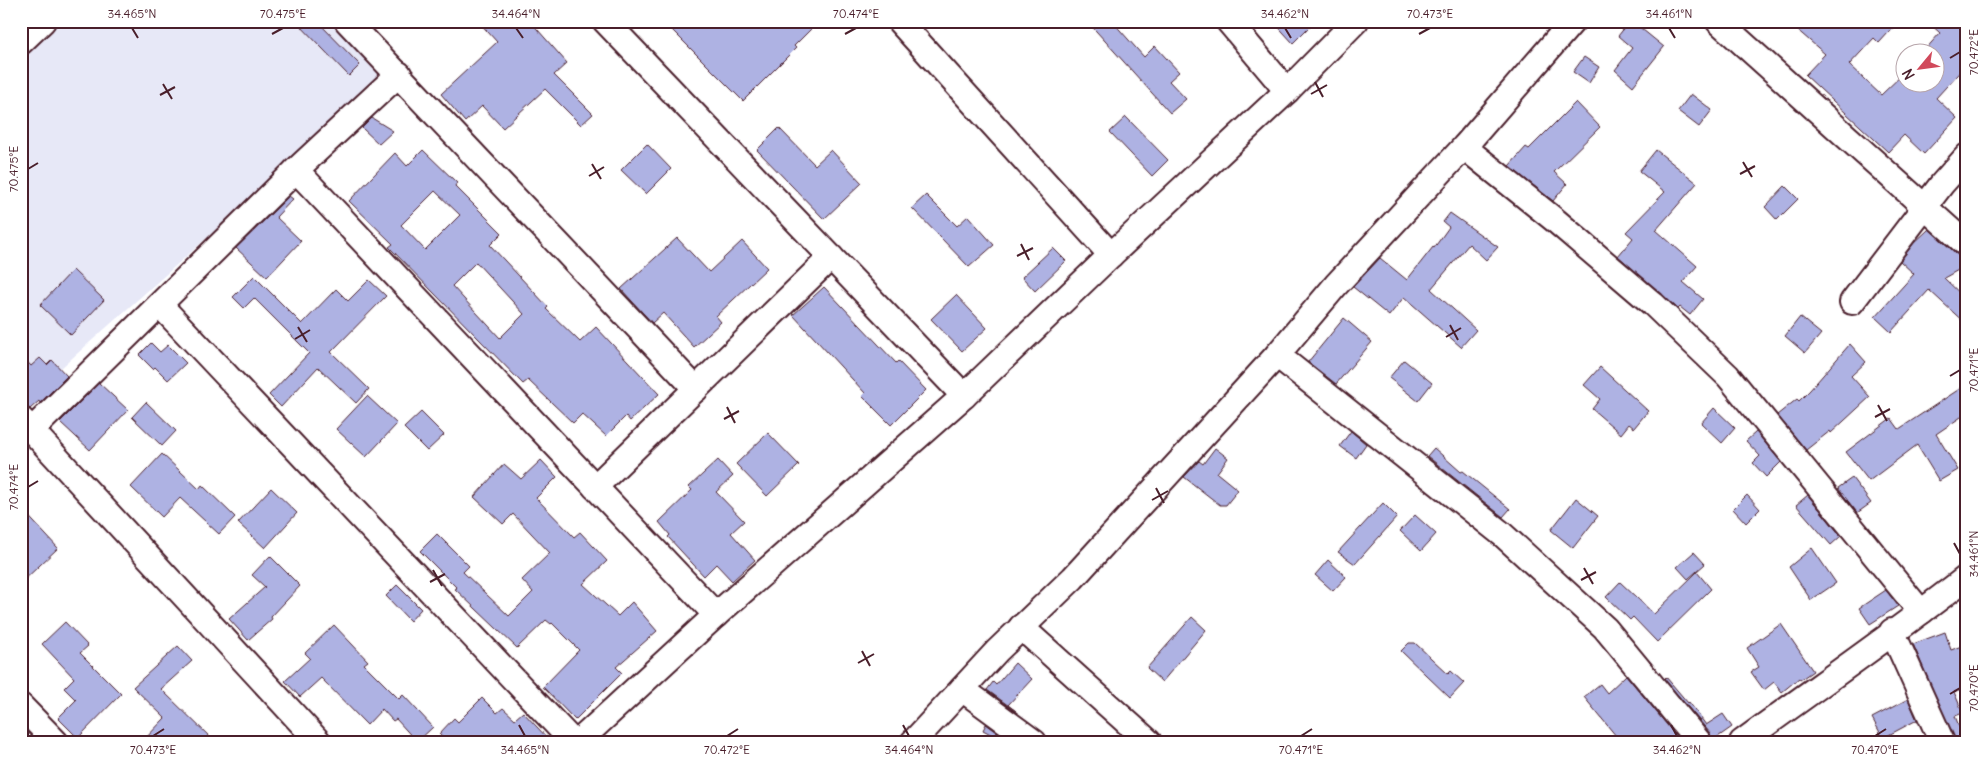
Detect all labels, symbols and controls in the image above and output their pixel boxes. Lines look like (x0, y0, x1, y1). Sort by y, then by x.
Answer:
text: 34.465°N (107, 6, 157, 21)
text: 70.475°E (260, 6, 306, 21)
text: 34.464°N (491, 6, 541, 21)
text: 70.474°E (833, 6, 879, 21)
text: 34.462°N (1261, 6, 1309, 21)
text: 70.473°E (1407, 6, 1453, 21)
text: 34.461°N (1646, 6, 1692, 21)
text: 70.472°E (1966, 29, 1981, 75)
north arrow (1896, 42, 1946, 92)
text: N (1898, 66, 1919, 83)
text: 70.475°E (6, 146, 21, 192)
text: 70.471°E (1966, 348, 1981, 392)
text: 70.474°E (6, 464, 21, 510)
text: 34.461°N (1966, 531, 1981, 577)
text: 70.470°E (1966, 664, 1981, 712)
text: 70.473°E (130, 742, 176, 757)
text: 34.465°N (500, 742, 550, 757)
text: 70.472°E (704, 742, 750, 757)
text: 34.464°N (884, 742, 934, 757)
text: 70.471°E (1279, 742, 1323, 757)
text: 34.462°N (1653, 742, 1701, 757)
text: 70.470°E (1851, 742, 1899, 757)

